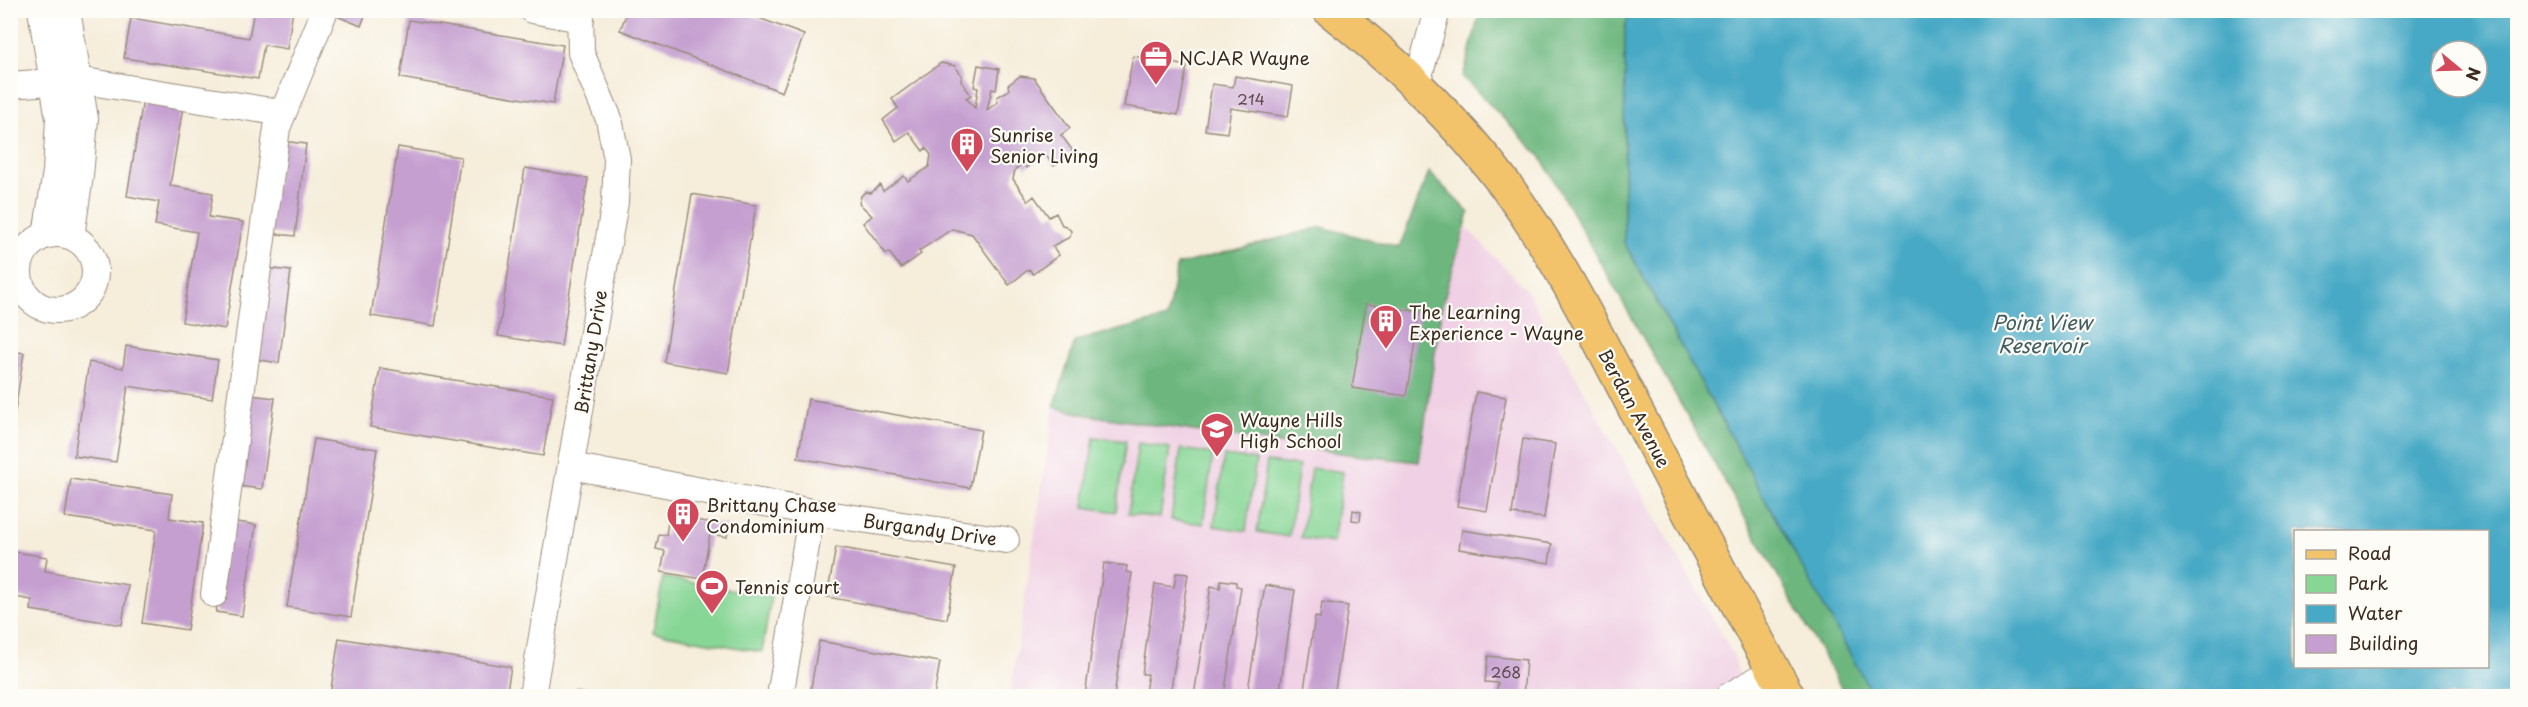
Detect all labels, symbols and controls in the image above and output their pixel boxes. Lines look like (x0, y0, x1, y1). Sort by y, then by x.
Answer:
office icon: NCJAR Wayne (1138, 39, 1174, 86)
north arrow (2429, 39, 2489, 99)
place label: NCJAR Wayne (1179, 44, 1310, 71)
text: N (2461, 64, 2488, 84)
house number: 214 (1237, 87, 1265, 110)
place label: Sunrise Senior Living (990, 121, 1099, 169)
building icon: Sunrise Senior Living (949, 126, 985, 173)
street label: Brittany Drive (567, 288, 613, 416)
place label: The Learning Experience - Wayne (1409, 298, 1584, 346)
building icon: The Learning Experience - Wayne (1368, 303, 1404, 350)
water label: Point View Reservoir (1992, 307, 2094, 360)
street label: Berdan Avenue (1592, 344, 1678, 473)
place label: Wayne Hills High School (1240, 406, 1343, 454)
school or university icon: Wayne Hills High School (1199, 411, 1235, 458)
place label: Brittany Chase Condominium (706, 491, 837, 539)
building icon: Brittany Chase Condominium (665, 496, 701, 543)
street label: Burgandy Drive (861, 506, 999, 552)
legend (2294, 530, 2489, 668)
text: Road (2348, 539, 2392, 566)
sports icon: Tennis court (694, 568, 730, 615)
text: Park (2348, 569, 2388, 596)
place label: Tennis court (735, 573, 840, 600)
text: Water (2348, 599, 2403, 626)
text: Building (2348, 629, 2418, 656)
house number: 268 (1491, 660, 1521, 683)

